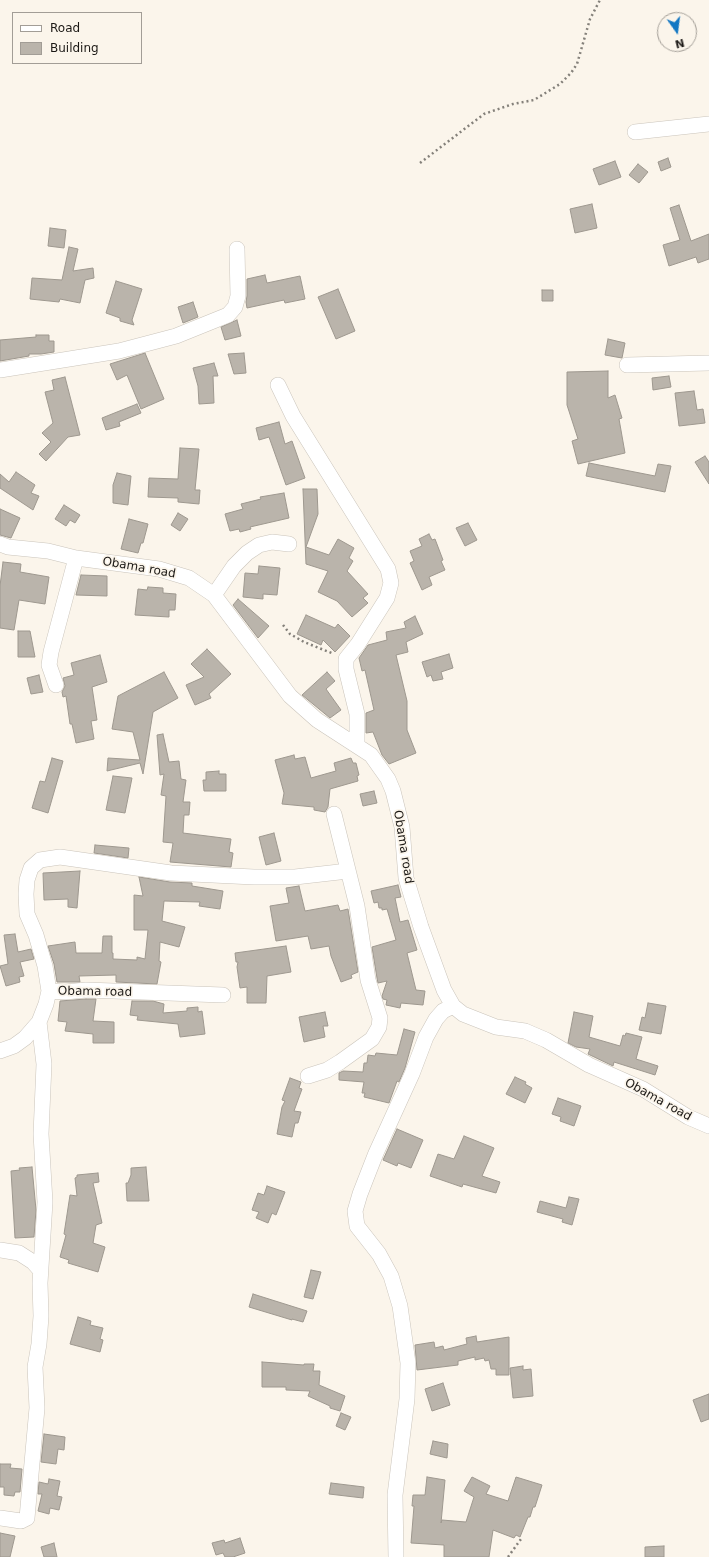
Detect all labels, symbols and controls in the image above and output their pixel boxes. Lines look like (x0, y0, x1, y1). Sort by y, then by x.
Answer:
legend (12, 12, 142, 64)
north arrow (657, 12, 697, 52)
text: Road (50, 21, 80, 35)
text: N (674, 36, 686, 51)
text: Building (50, 41, 99, 55)
street label: Obama road (101, 554, 177, 582)
street label: Obama road (390, 809, 416, 885)
street label: Obama road (58, 984, 132, 1000)
street label: Obama road (622, 1076, 694, 1124)

